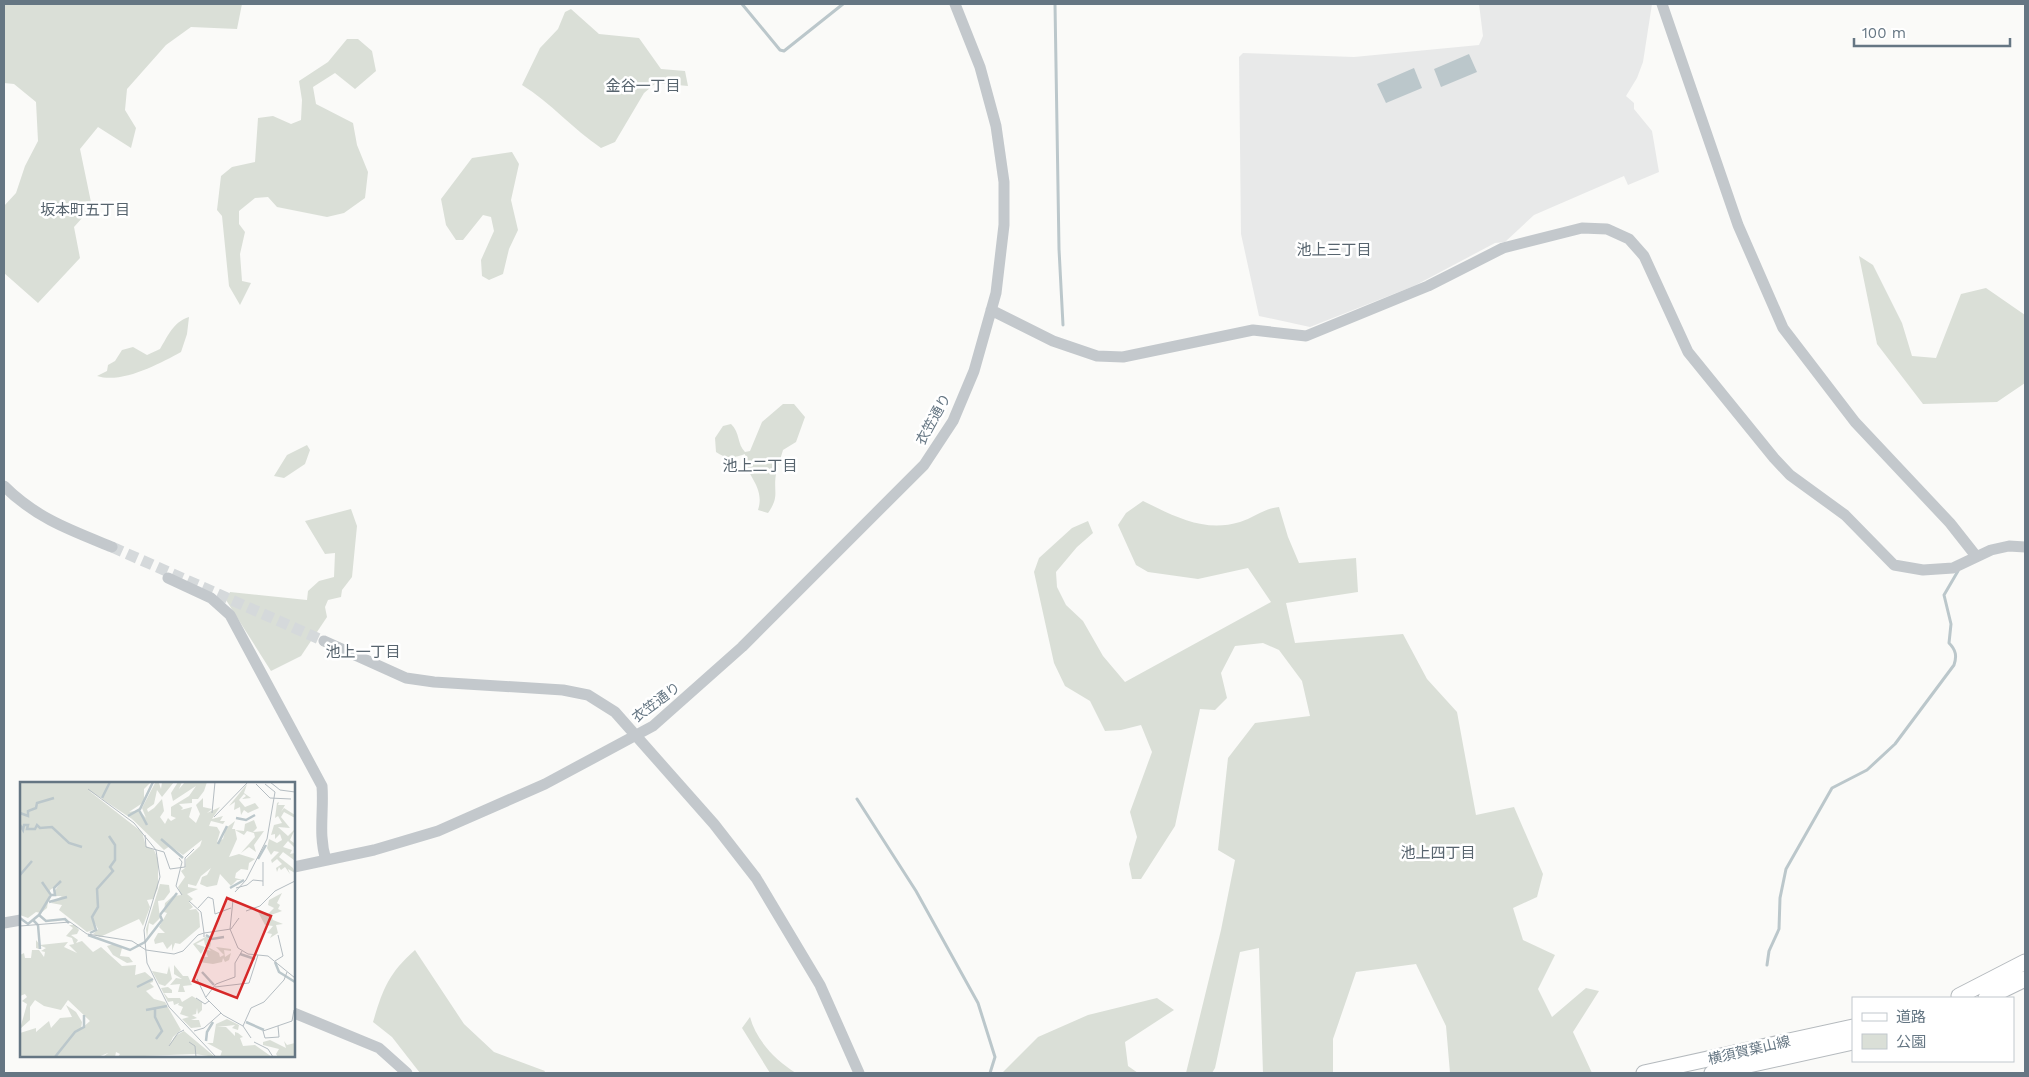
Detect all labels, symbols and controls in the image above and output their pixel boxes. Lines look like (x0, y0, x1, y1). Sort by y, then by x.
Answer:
scale bar (1854, 15, 2010, 47)
text: 100 m (1862, 24, 1906, 42)
district label: 金谷一丁目 (605, 77, 681, 95)
district label: 坂本町五丁目 (40, 201, 130, 219)
district label: 池上三丁目 (1296, 241, 1372, 259)
street label: 衣笠通り (912, 391, 954, 447)
district label: 池上二丁目 (722, 457, 798, 475)
district label: 池上一丁目 (325, 643, 401, 661)
street label: 衣笠通り (629, 679, 683, 725)
inset map (20, 782, 295, 1057)
district label: 池上四丁目 (1400, 844, 1476, 862)
legend (1852, 997, 2014, 1062)
text: 道路 (1896, 1008, 1926, 1026)
street label: 横須賀葉山線 (1706, 1033, 1792, 1067)
text: 公園 (1896, 1033, 1926, 1051)

